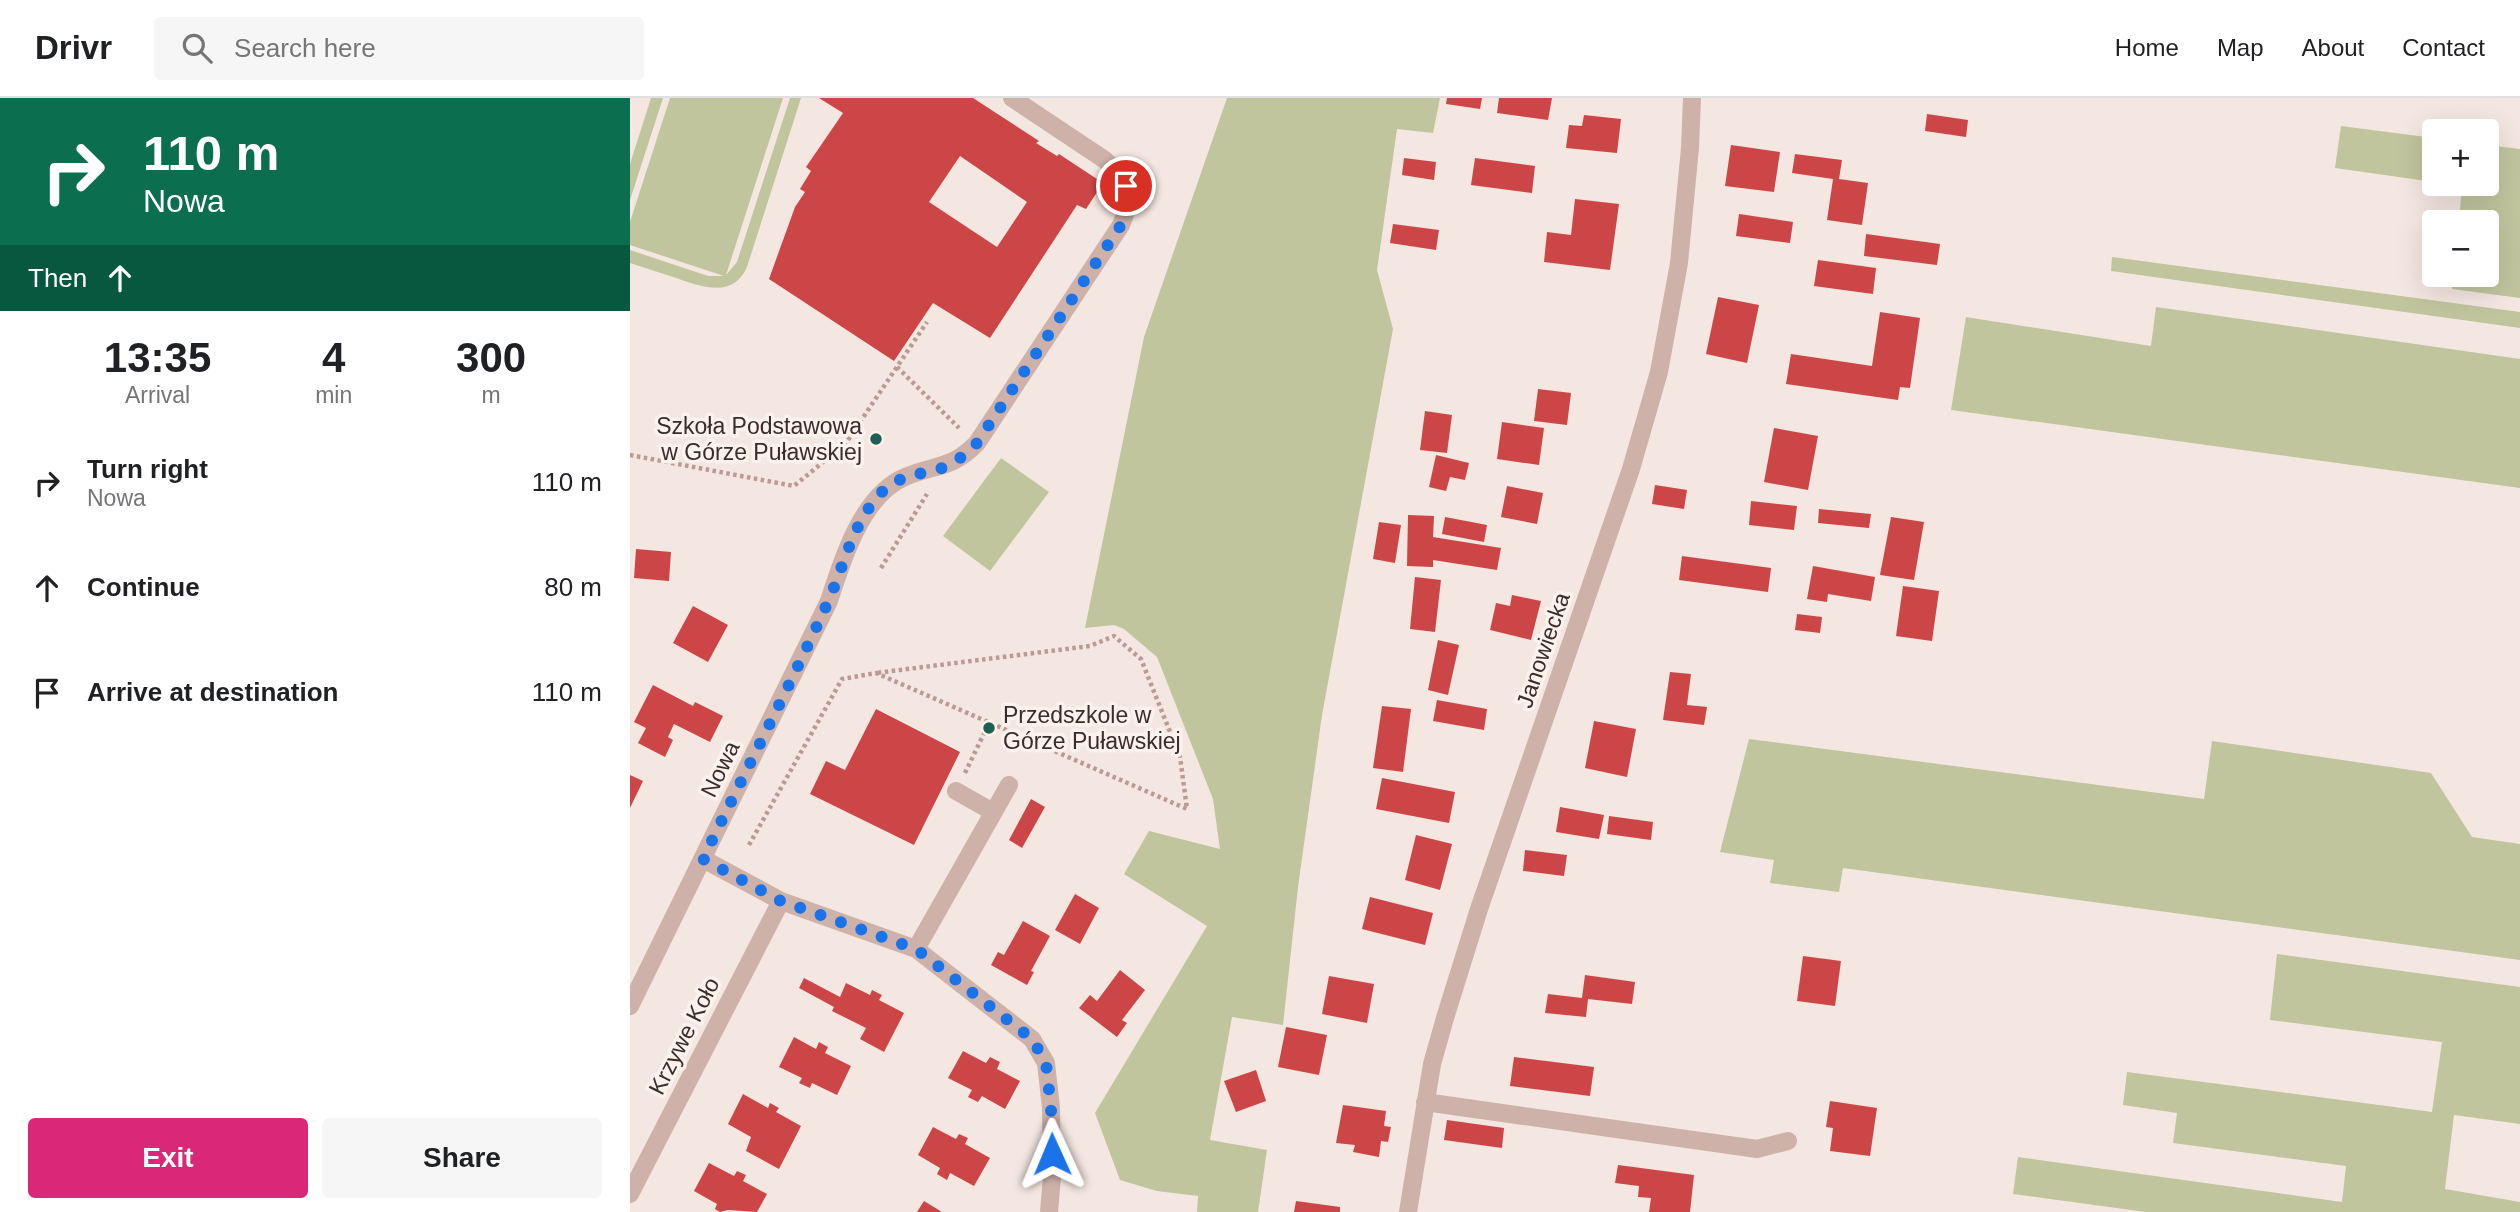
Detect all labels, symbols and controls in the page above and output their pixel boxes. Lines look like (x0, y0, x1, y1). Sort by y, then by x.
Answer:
search box (154, 17, 644, 80)
text: Drivr (35, 29, 112, 66)
icon: search (178, 29, 216, 67)
text: Search here (234, 33, 376, 63)
text: Home (2115, 34, 2179, 61)
text: Map (2217, 34, 2264, 61)
text: About (2302, 34, 2364, 61)
text: Contact (2402, 34, 2485, 61)
map controls (2422, 119, 2499, 287)
button: + (2422, 119, 2499, 196)
icon: right (28, 126, 119, 217)
text: 110 m (143, 126, 279, 180)
pin (1096, 156, 1156, 216)
icon: arrive (1107, 167, 1145, 205)
text: Nowa (143, 183, 225, 219)
button: − (2422, 210, 2499, 287)
icon: ahead (101, 259, 139, 297)
text: Then (28, 263, 87, 293)
text: 13:35 (104, 334, 211, 381)
text: 4 (322, 334, 345, 381)
text: 300 (456, 334, 526, 381)
text: Arrival (125, 382, 190, 408)
text: min (315, 382, 352, 408)
text: m (482, 382, 501, 408)
place label: Szkoła Podstawowa w Górze Puławskiej (656, 413, 862, 465)
marker: Szkoła Podstawowa w Górze Puławskiej (868, 431, 884, 447)
text: Turn right (87, 454, 208, 484)
icon: right (28, 464, 66, 502)
text: 110 m (532, 467, 602, 497)
text: Nowa (87, 485, 146, 511)
icon: ahead (28, 569, 66, 607)
text: Continue (87, 572, 200, 602)
text: 80 m (544, 572, 602, 602)
street label: Janowiecka (1511, 589, 1575, 711)
icon: arrive (28, 674, 66, 712)
text: Arrive at destination (87, 677, 338, 707)
text: 110 m (532, 677, 602, 707)
place label: Przedszkole w Górze Puławskiej (1003, 702, 1181, 754)
marker: Przedszkole w Górze Puławskiej (981, 720, 997, 736)
street label: Nowa (695, 737, 745, 801)
street label: Krzywe Koło (643, 973, 725, 1099)
position arrow (1015, 1117, 1089, 1191)
button: Exit (28, 1118, 308, 1198)
button: Share (322, 1118, 602, 1198)

